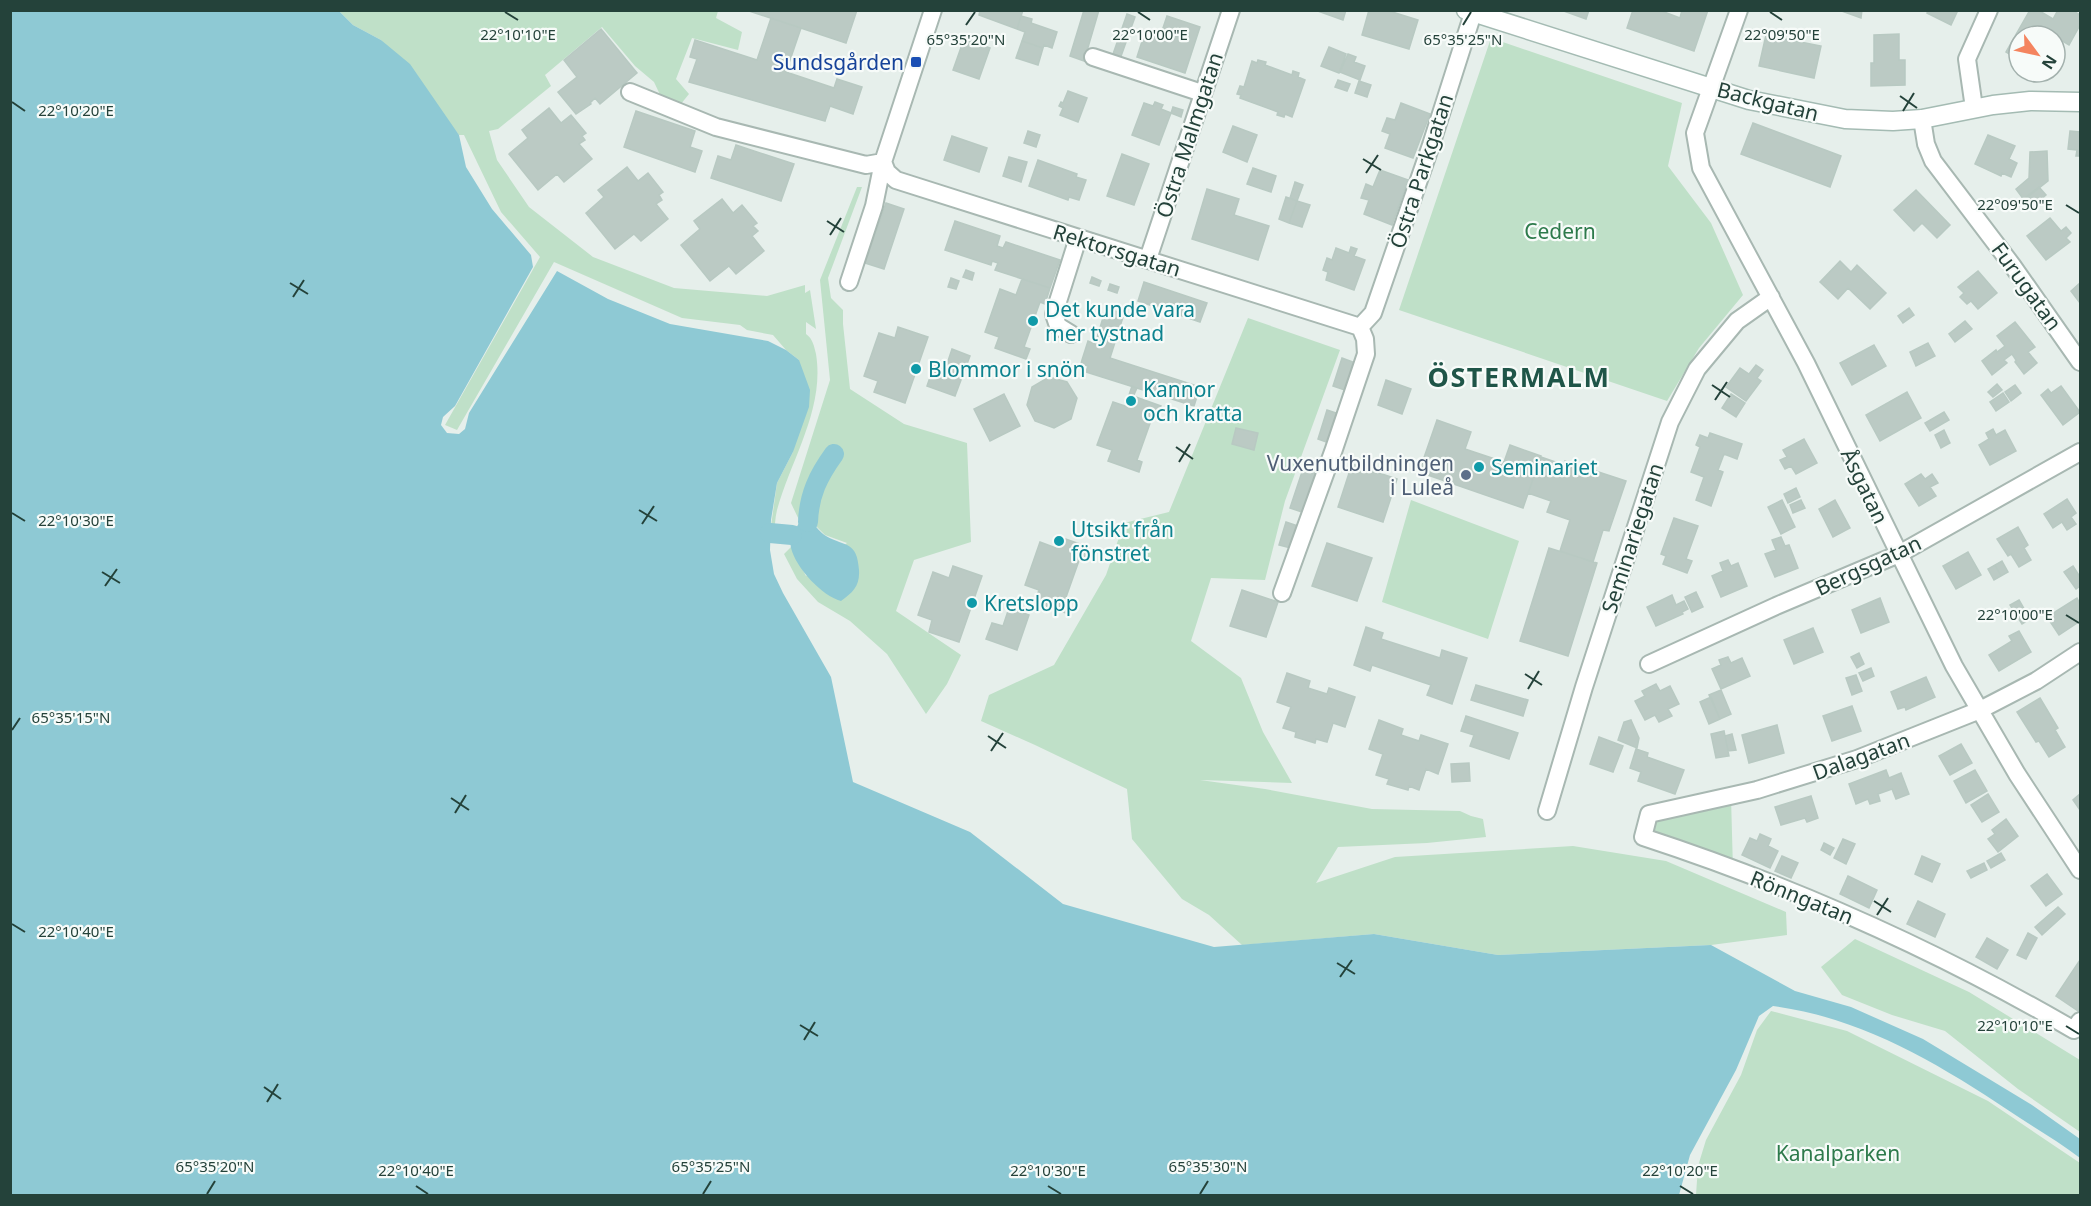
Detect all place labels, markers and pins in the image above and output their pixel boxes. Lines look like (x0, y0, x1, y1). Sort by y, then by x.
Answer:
place label: Sundsgården (773, 48, 904, 76)
marker: Sundsgården (909, 55, 923, 69)
place label: Det kunde vara mer tystnad (1045, 295, 1195, 347)
marker: Det kunde vara mer tystnad (1026, 314, 1040, 328)
place label: Blommor i snön (928, 355, 1085, 383)
marker: Blommor i snön (909, 362, 923, 376)
place label: Kannor och kratta (1143, 375, 1242, 427)
marker: Kannor och kratta (1124, 394, 1138, 408)
place label: Vuxenutbildningen i Luleå (1267, 449, 1454, 501)
place label: Seminariet (1491, 453, 1598, 481)
marker: Seminariet (1472, 460, 1486, 474)
marker: Vuxenutbildningen i Luleå (1459, 468, 1473, 482)
place label: Utsikt från fönstret (1071, 515, 1174, 567)
marker: Utsikt från fönstret (1052, 534, 1066, 548)
place label: Kretslopp (984, 589, 1079, 617)
marker: Kretslopp (965, 596, 979, 610)

